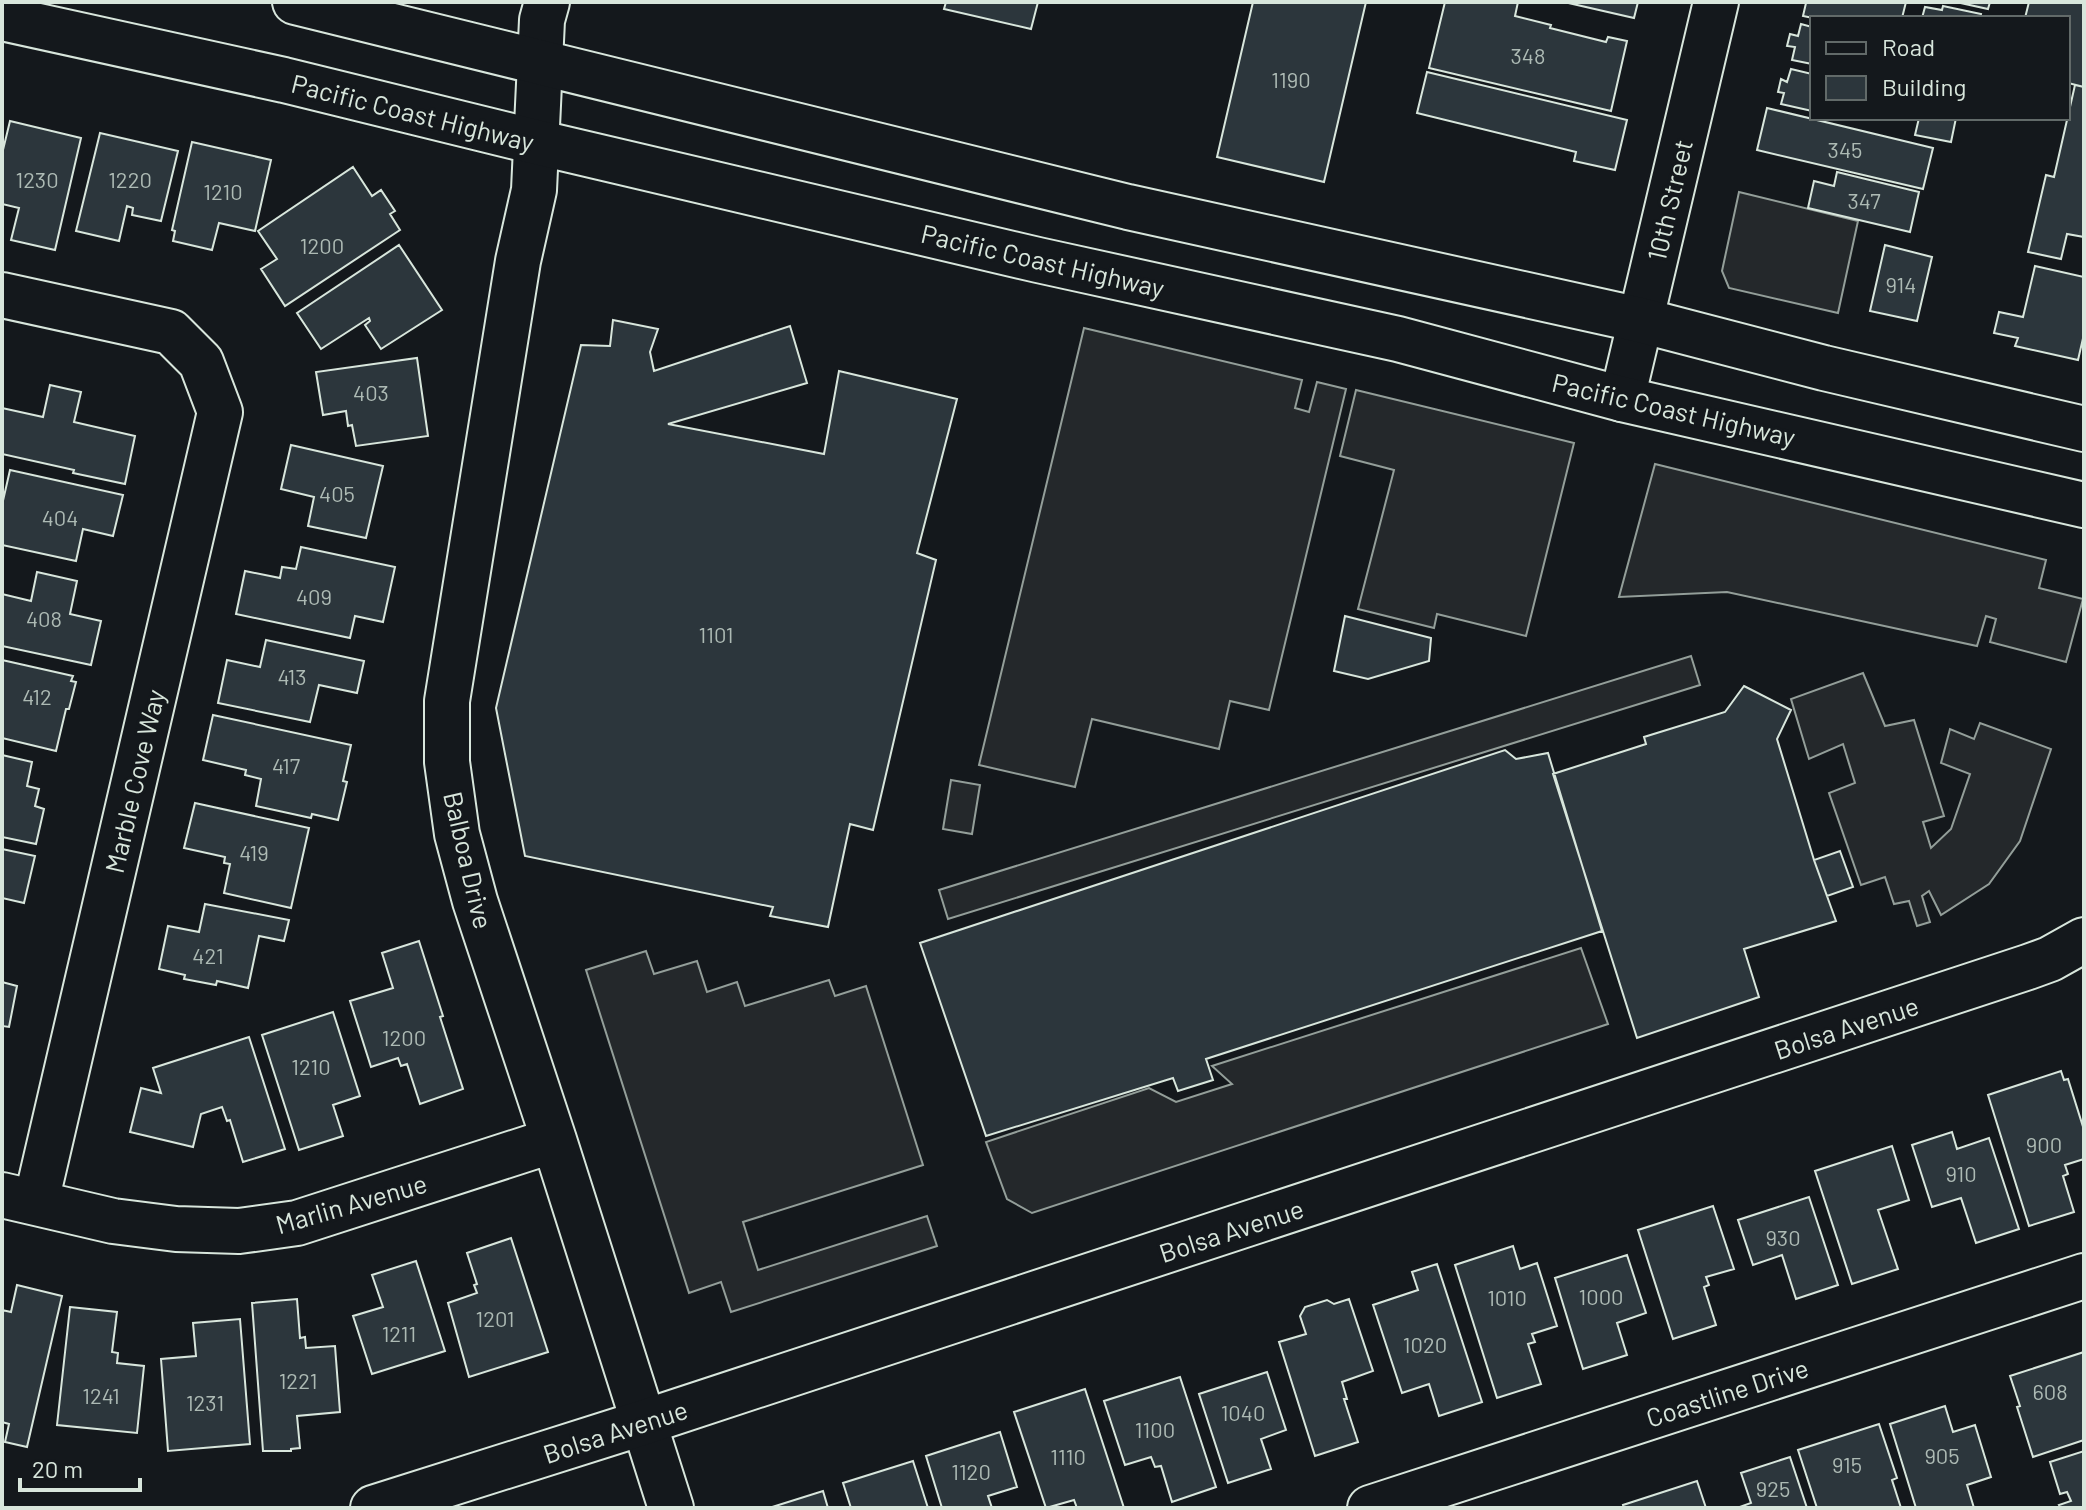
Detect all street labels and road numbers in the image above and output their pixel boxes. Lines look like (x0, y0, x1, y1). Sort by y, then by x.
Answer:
street label: Pacific Coast Highway (289, 67, 537, 157)
street label: 10th Street (1640, 136, 1698, 264)
street label: Pacific Coast Highway (918, 217, 1168, 303)
street label: Pacific Coast Highway (1549, 366, 1799, 452)
street label: Marble Cove Way (98, 686, 170, 876)
street label: Balboa Drive (438, 788, 500, 932)
street label: Bolsa Avenue (1770, 989, 1922, 1065)
street label: Marlin Avenue (272, 1167, 430, 1239)
street label: Bolsa Avenue (1155, 1192, 1307, 1268)
street label: Coastline Drive (1642, 1351, 1812, 1433)
street label: Bolsa Avenue (539, 1393, 691, 1469)

